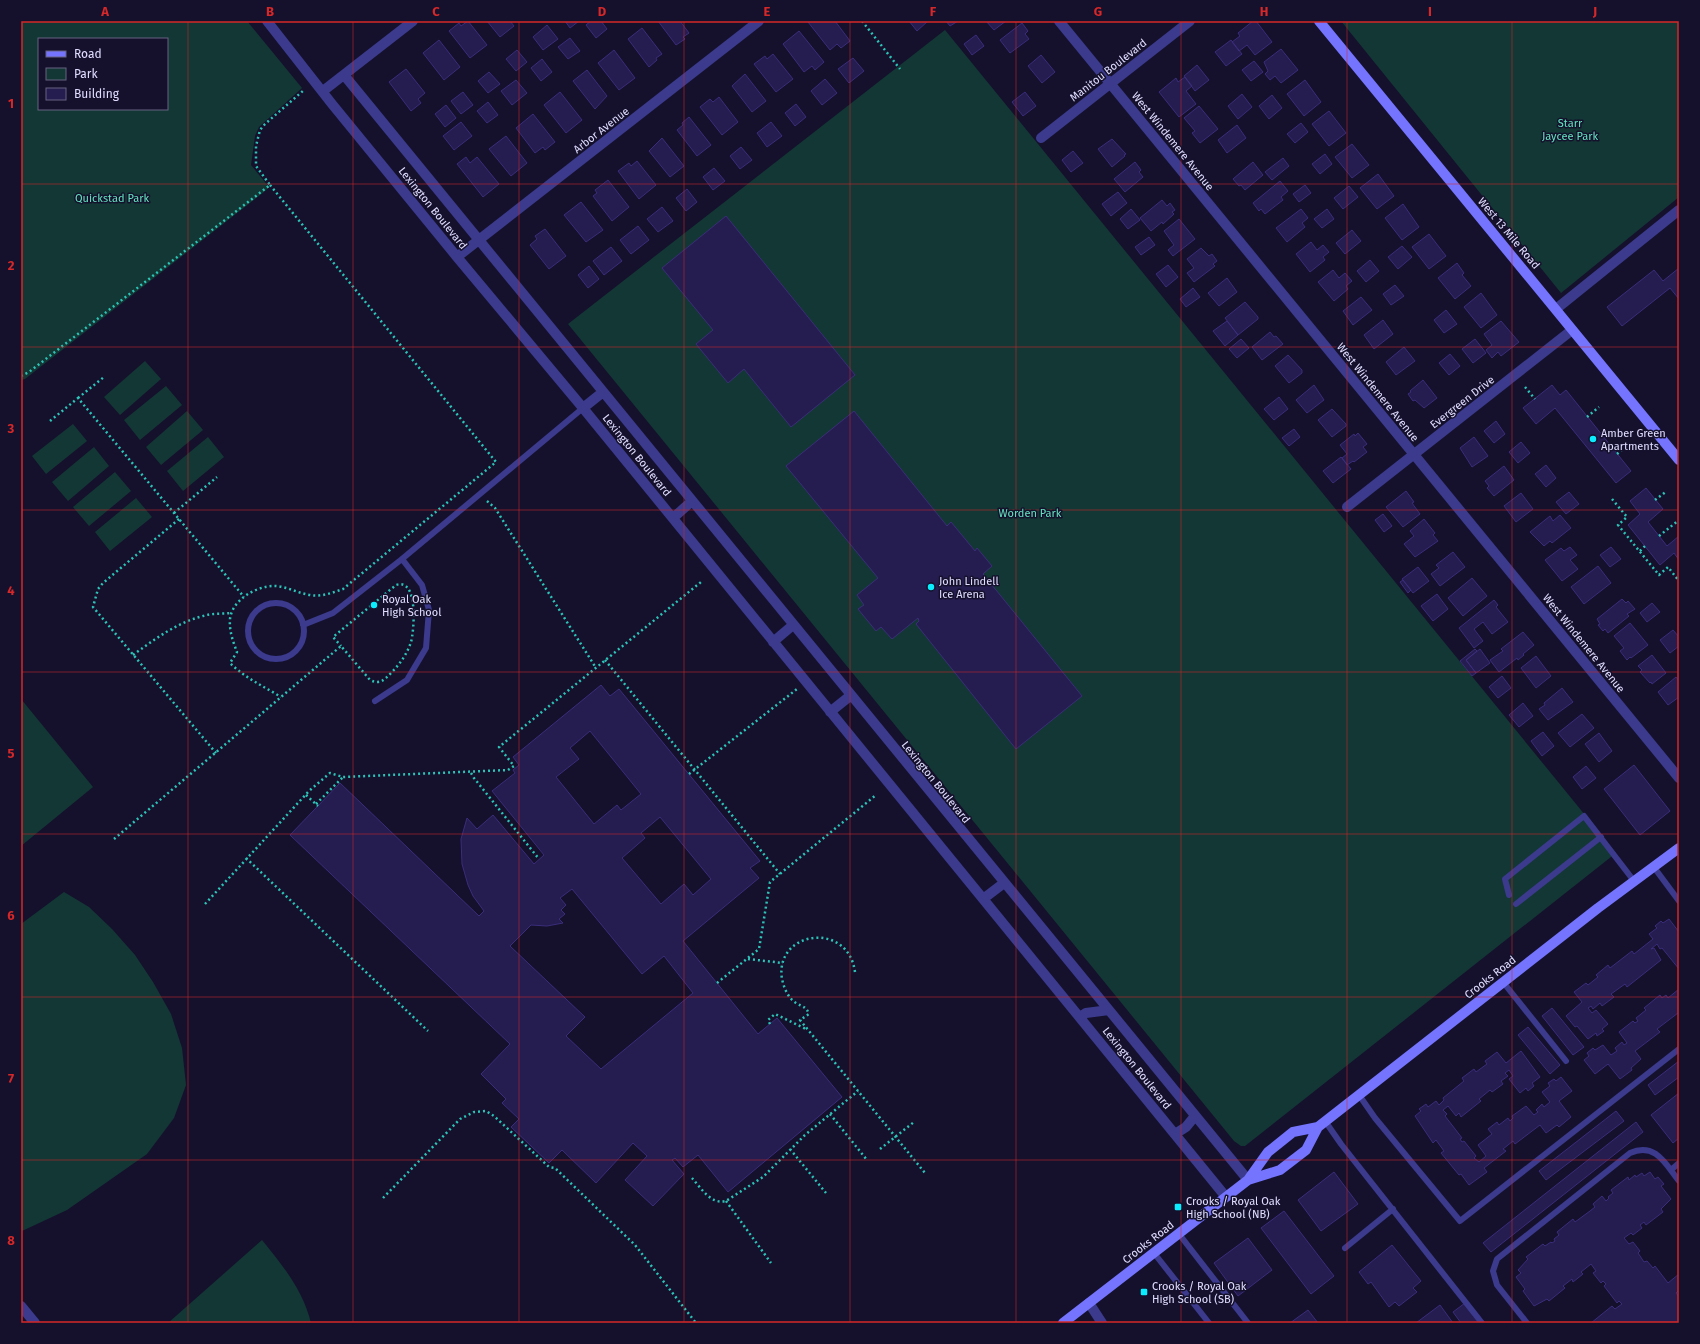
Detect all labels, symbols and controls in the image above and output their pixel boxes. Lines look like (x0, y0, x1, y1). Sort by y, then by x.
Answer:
text: A (100, 4, 109, 19)
text: B (266, 4, 274, 19)
text: C (432, 4, 440, 19)
text: D (598, 4, 607, 19)
text: E (764, 4, 771, 19)
text: F (930, 4, 937, 19)
text: G (1094, 4, 1102, 19)
text: H (1260, 4, 1268, 19)
text: I (1428, 4, 1432, 19)
text: J (1592, 4, 1597, 19)
street label: Manitou Boulevard (1067, 36, 1149, 104)
legend (38, 38, 168, 110)
text: Road (74, 47, 102, 61)
text: Park (74, 67, 98, 81)
text: Building (74, 87, 120, 101)
street label: West Windemere Avenue (1129, 89, 1216, 193)
text: 1 (8, 96, 14, 111)
street label: Arbor Avenue (571, 105, 632, 156)
park label: Starr Jaycee Park (1542, 117, 1598, 143)
street label: Lexington Boulevard (396, 165, 470, 252)
park label: Quickstad Park (75, 192, 149, 205)
street label: West 13 Mile Road (1475, 195, 1542, 272)
text: 2 (8, 258, 15, 273)
street label: West Windemere Avenue (1334, 340, 1421, 444)
street label: Evergreen Drive (1428, 373, 1497, 431)
street label: Lexington Boulevard (600, 412, 674, 499)
text: 3 (7, 421, 15, 436)
place label: Amber Green Apartments (1601, 427, 1666, 453)
marker: Amber Green Apartments (1588, 434, 1598, 444)
park label: Worden Park (999, 507, 1062, 520)
place label: John Lindell Ice Arena (939, 575, 999, 601)
marker: John Lindell Ice Arena (926, 582, 936, 592)
text: 4 (7, 583, 15, 598)
street label: West Windemere Avenue (1540, 591, 1627, 695)
place label: Royal Oak High School (382, 593, 441, 619)
marker: Royal Oak High School (369, 600, 379, 610)
street label: Lexington Boulevard (899, 739, 973, 826)
text: 5 (8, 746, 15, 761)
text: 6 (7, 908, 15, 923)
street label: Crooks Road (1462, 953, 1519, 1002)
street label: Lexington Boulevard (1100, 1025, 1174, 1112)
text: 7 (8, 1071, 14, 1086)
place label: Crooks / Royal Oak High School (NB) (1186, 1195, 1281, 1221)
marker: Crooks / Royal Oak High School (NB) (1173, 1202, 1183, 1212)
street label: Crooks Road (1120, 1218, 1177, 1267)
text: 8 (7, 1233, 15, 1248)
place label: Crooks / Royal Oak High School (SB) (1152, 1280, 1247, 1306)
marker: Crooks / Royal Oak High School (SB) (1139, 1287, 1149, 1297)

